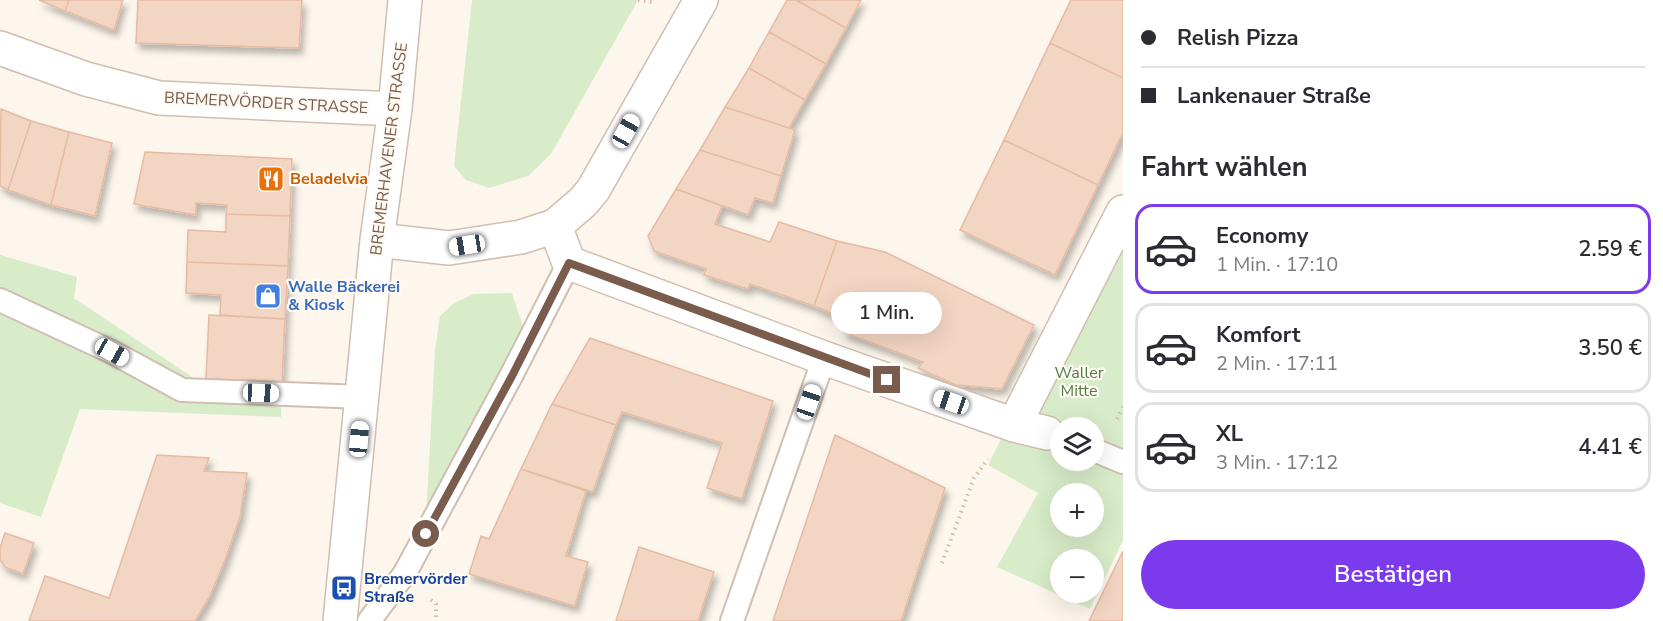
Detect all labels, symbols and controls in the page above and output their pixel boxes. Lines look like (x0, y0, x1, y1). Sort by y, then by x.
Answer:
text: Relish Pizza (1177, 23, 1299, 53)
street label: BREMERHAVENER STRASSE (365, 41, 413, 257)
text: Lankenauer Straße (1177, 81, 1371, 111)
street label: BREMERVÖRDER STRASSE (163, 87, 369, 119)
car (609, 111, 643, 151)
text: Fahrt wählen (1141, 149, 1307, 186)
restaurant icon: Beladelvia (256, 164, 286, 194)
place label: Beladelvia (290, 168, 368, 190)
text: Economy (1216, 221, 1308, 251)
icon: car (1144, 222, 1198, 276)
car (448, 233, 486, 257)
text: 2.59 € (1578, 234, 1642, 264)
text: 1 Min. · 17:10 (1216, 251, 1338, 278)
place label: Walle Bäckerei & Kiosk (288, 276, 400, 316)
shop icon: Walle Bäckerei & Kiosk (253, 281, 283, 311)
callout: 1 Min. (832, 293, 942, 335)
text: 1 Min. (859, 299, 914, 326)
text: Komfort (1216, 320, 1300, 350)
icon: car (1144, 321, 1198, 375)
text: 3.50 € (1578, 333, 1642, 363)
car (92, 335, 132, 369)
text: 2 Min. · 17:11 (1216, 350, 1338, 377)
park label: Waller Mitte (1055, 362, 1104, 402)
route end (873, 366, 900, 393)
car (795, 382, 823, 422)
car (243, 383, 279, 403)
car (931, 388, 971, 416)
map controls (1050, 417, 1104, 603)
button: layers (1050, 417, 1104, 471)
text: XL (1216, 419, 1243, 449)
car (348, 420, 370, 458)
icon: car (1144, 420, 1198, 474)
text: 4.41 € (1578, 432, 1642, 462)
text: 3 Min. · 17:12 (1216, 449, 1338, 476)
button: + (1050, 483, 1104, 537)
route start (412, 520, 439, 547)
button: Bestätigen (1141, 540, 1645, 609)
button: − (1050, 549, 1104, 603)
place label: Bremervörder Straße (364, 568, 468, 608)
bus stop icon: Bremervörder Straße (329, 573, 359, 603)

